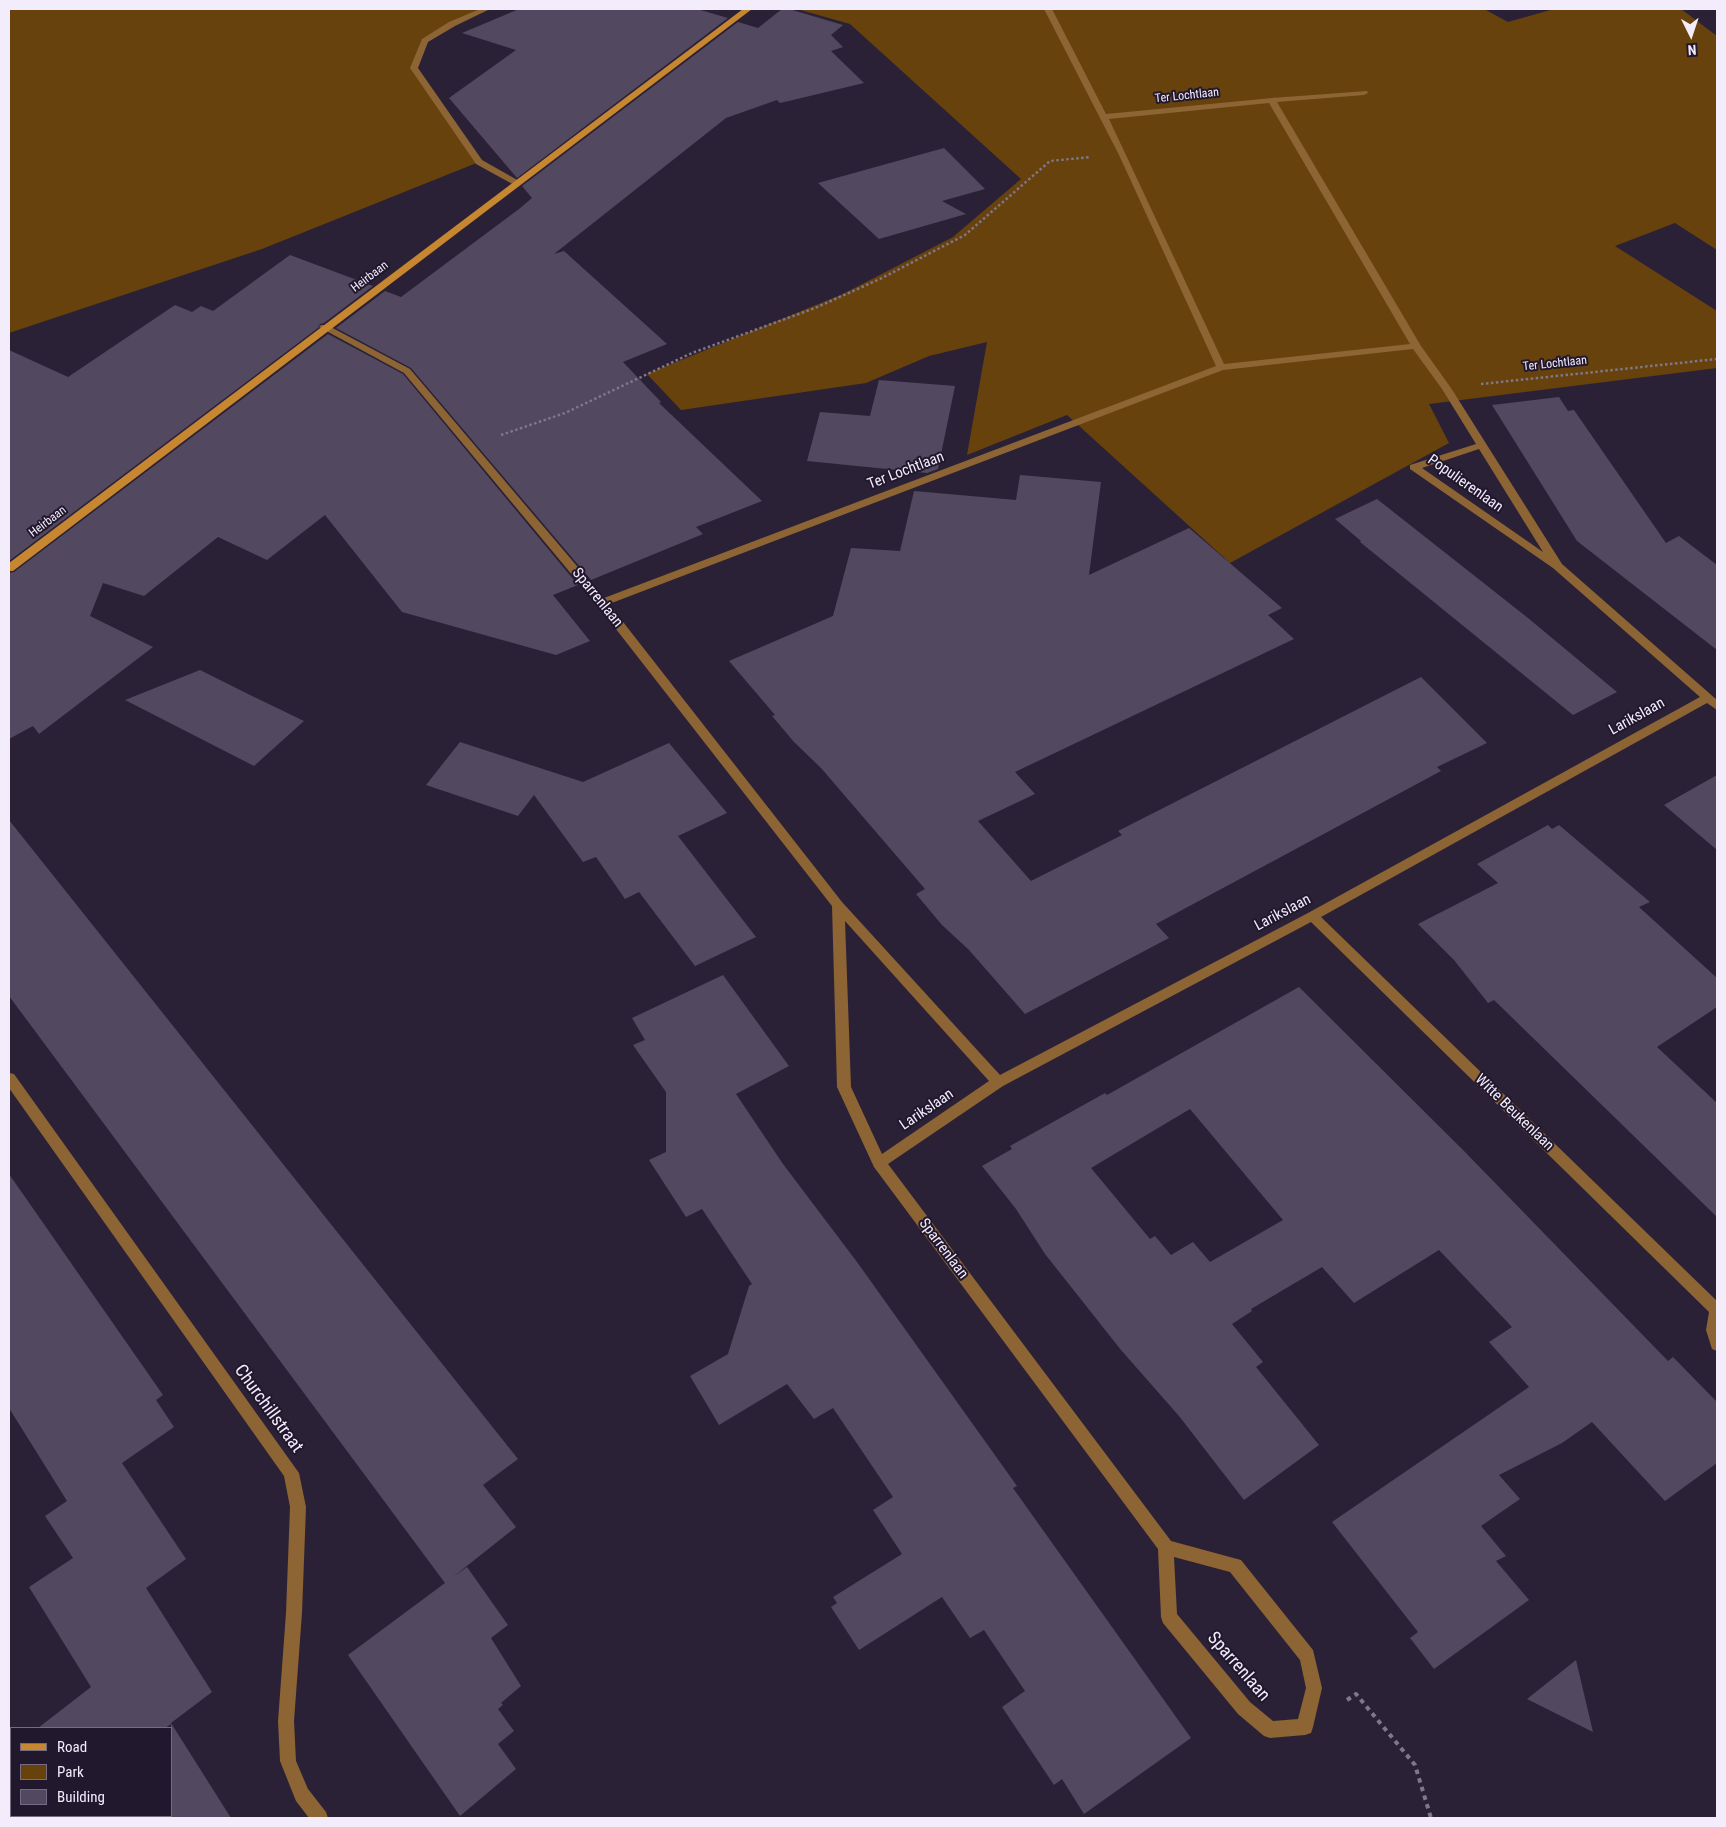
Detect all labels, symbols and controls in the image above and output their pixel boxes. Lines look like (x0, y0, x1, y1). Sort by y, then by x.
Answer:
north arrow (1666, 10, 1716, 60)
text: N (1687, 42, 1697, 58)
street label: Ter Lochtlaan (1154, 85, 1220, 107)
street label: Heirbaan (349, 258, 391, 296)
street label: Ter Lochtlaan (1522, 353, 1588, 375)
street label: Ter Lochtlaan (865, 448, 947, 494)
street label: Populierenlaan (1424, 451, 1506, 517)
street label: Heirbaan (27, 503, 69, 541)
street label: Sparrenlaan (568, 565, 626, 631)
street label: Larikslaan (1606, 694, 1668, 740)
street label: Larikslaan (1252, 891, 1314, 935)
street label: Witte Beukenlaan (1471, 1071, 1557, 1155)
street label: Larikslaan (897, 1085, 957, 1135)
street label: Sparrenlaan (915, 1215, 971, 1283)
street label: Churchillstraat (229, 1361, 307, 1457)
street label: Sparrenlaan (1202, 1628, 1274, 1706)
legend (10, 1727, 172, 1817)
text: Road (57, 1738, 87, 1756)
text: Park (57, 1763, 84, 1781)
text: Building (57, 1788, 105, 1806)

